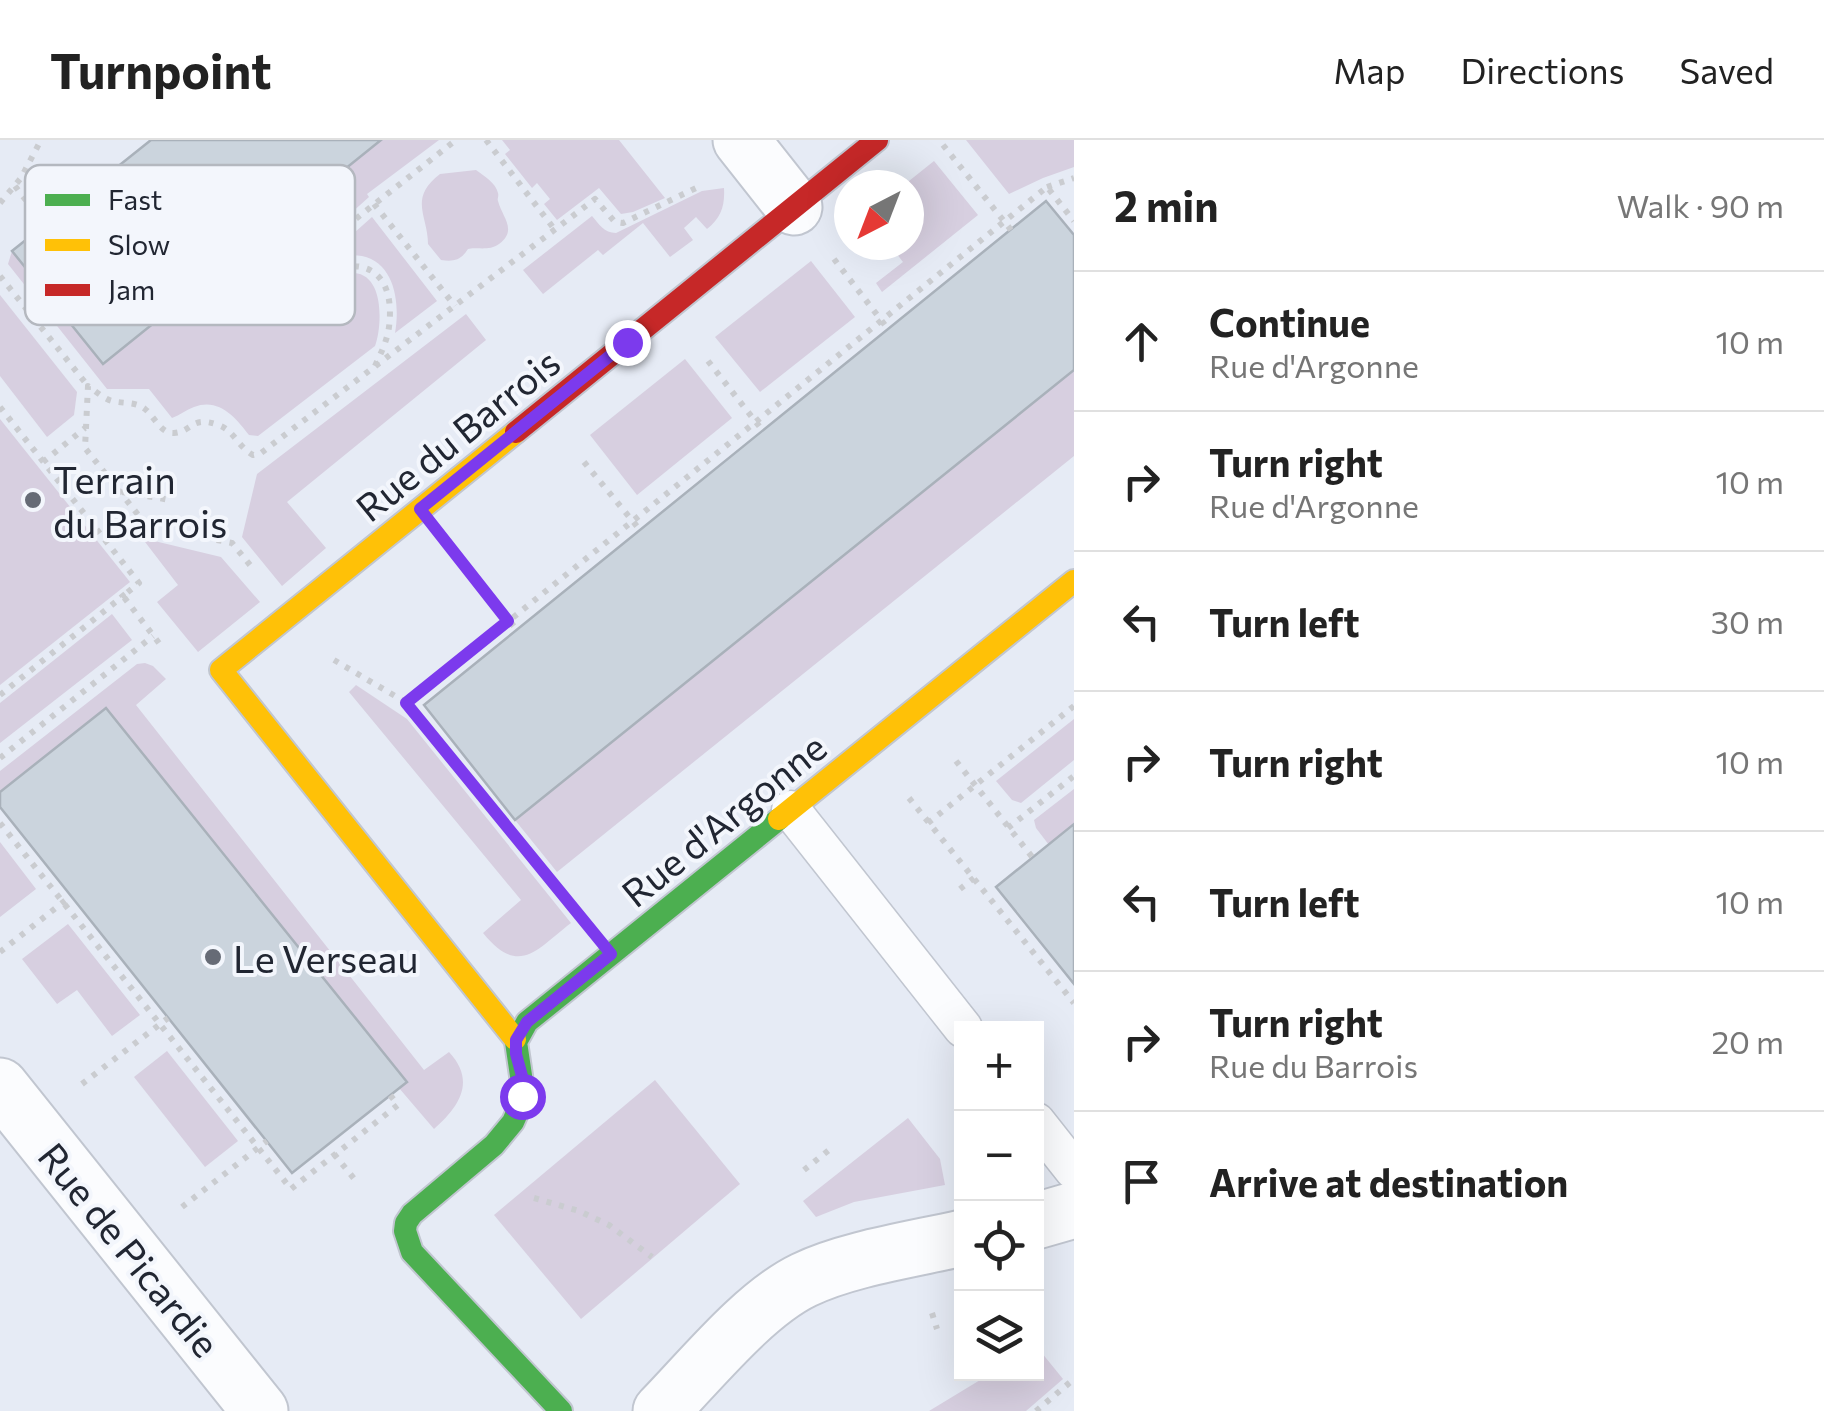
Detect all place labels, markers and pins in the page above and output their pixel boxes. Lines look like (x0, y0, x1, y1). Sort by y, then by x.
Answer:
place label: Terrain du Barrois (53, 455, 227, 546)
marker: Terrain du Barrois (22, 489, 44, 511)
place label: Le Verseau (233, 934, 419, 981)
marker: Le Verseau (202, 946, 224, 968)

